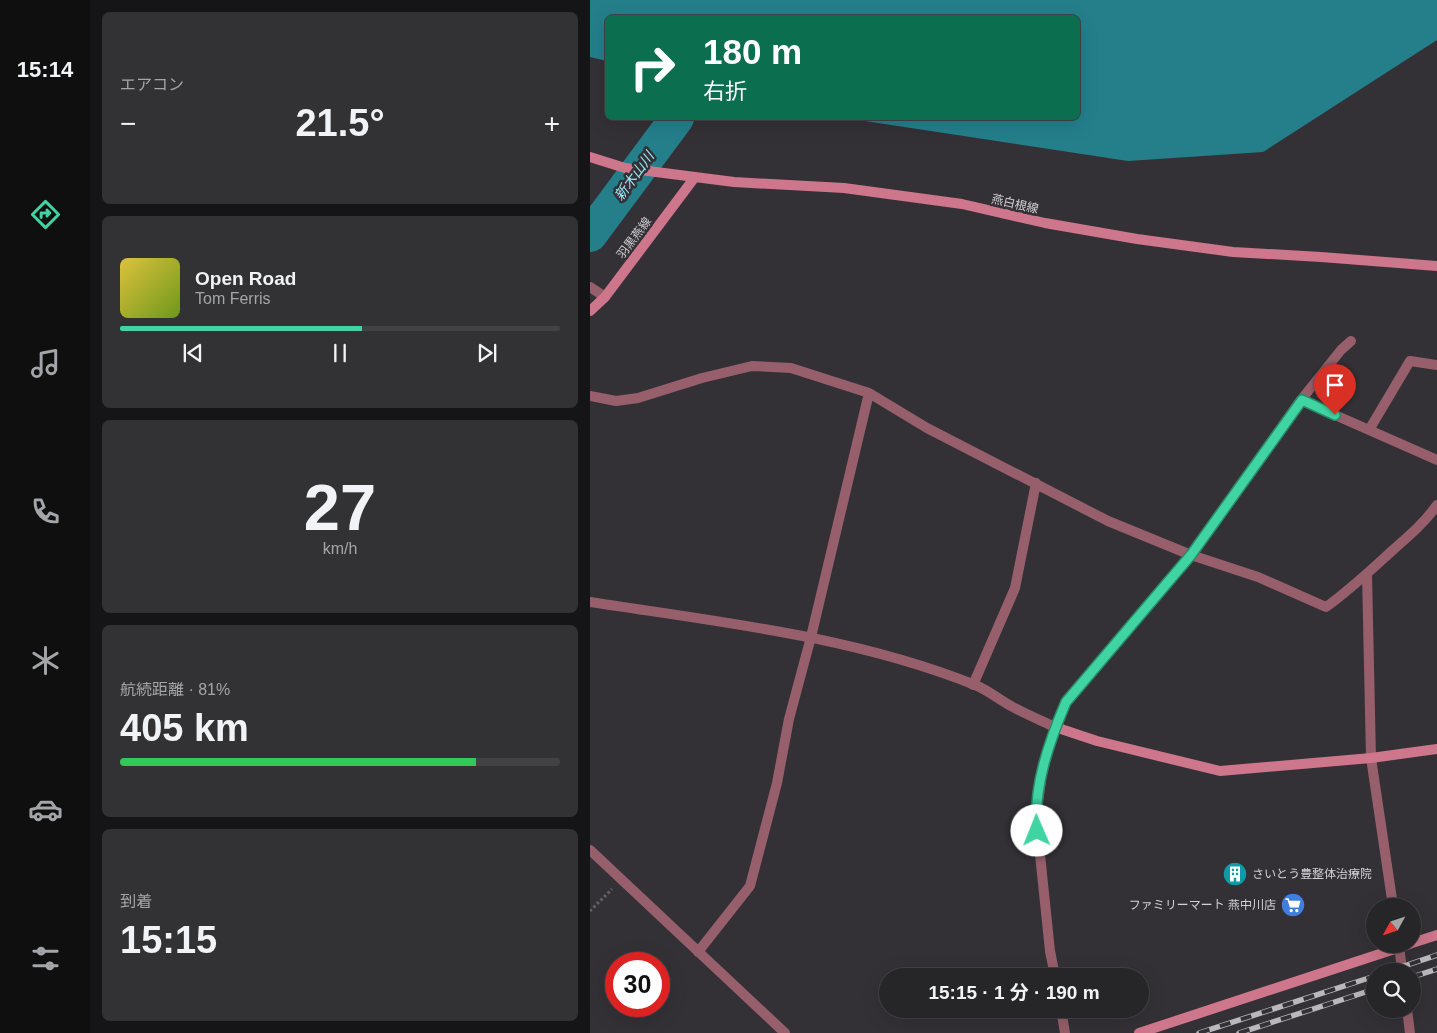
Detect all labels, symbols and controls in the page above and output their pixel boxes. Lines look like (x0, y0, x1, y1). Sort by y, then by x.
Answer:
text: 180 m (703, 32, 802, 71)
icon: right (620, 35, 685, 100)
text: 15:14 (17, 57, 73, 82)
text: エアコン (120, 76, 184, 93)
text: 右折 (703, 79, 747, 104)
text: 21.5° (295, 102, 385, 144)
text: − (120, 108, 136, 139)
text: + (544, 108, 560, 139)
water label: 新木山川 (611, 147, 658, 203)
street label: 燕白根線 (990, 192, 1040, 216)
icon: directions (28, 197, 63, 232)
street label: 羽黒燕線 (614, 215, 654, 261)
text: Open Road (195, 268, 296, 289)
text: Tom Ferris (195, 290, 271, 307)
icon: previous (179, 339, 207, 367)
icon: pause (326, 339, 354, 367)
icon: next (473, 339, 501, 367)
icon: music (28, 346, 63, 381)
pin (1314, 364, 1356, 415)
icon: arrive (1321, 371, 1349, 399)
text: 27 (304, 471, 376, 544)
icon: phone (28, 494, 63, 529)
text: km/h (323, 540, 357, 557)
icon: climate (28, 643, 63, 678)
text: 航続距離 · 81% (120, 681, 230, 698)
text: 405 km (120, 707, 249, 749)
icon: car (28, 792, 63, 827)
position arrow (1010, 804, 1062, 856)
building icon: さいとう豊整体治療院 (1222, 861, 1248, 887)
place label: さいとう豊整体治療院 (1252, 867, 1372, 881)
supermarket icon: ファミリーマート 燕中川店 (1280, 892, 1306, 918)
text: 到着 (120, 893, 152, 910)
place label: ファミリーマート 燕中川店 (1129, 898, 1276, 912)
north arrow (1366, 898, 1421, 952)
map controls (1366, 898, 1421, 1018)
text: 15:15 (120, 919, 217, 961)
icon: filters (28, 941, 63, 976)
speed limit sign: 30 (605, 952, 670, 1017)
button: search (1366, 963, 1421, 1018)
text: 15:15 · 1 分 · 190 m (928, 982, 1100, 1003)

